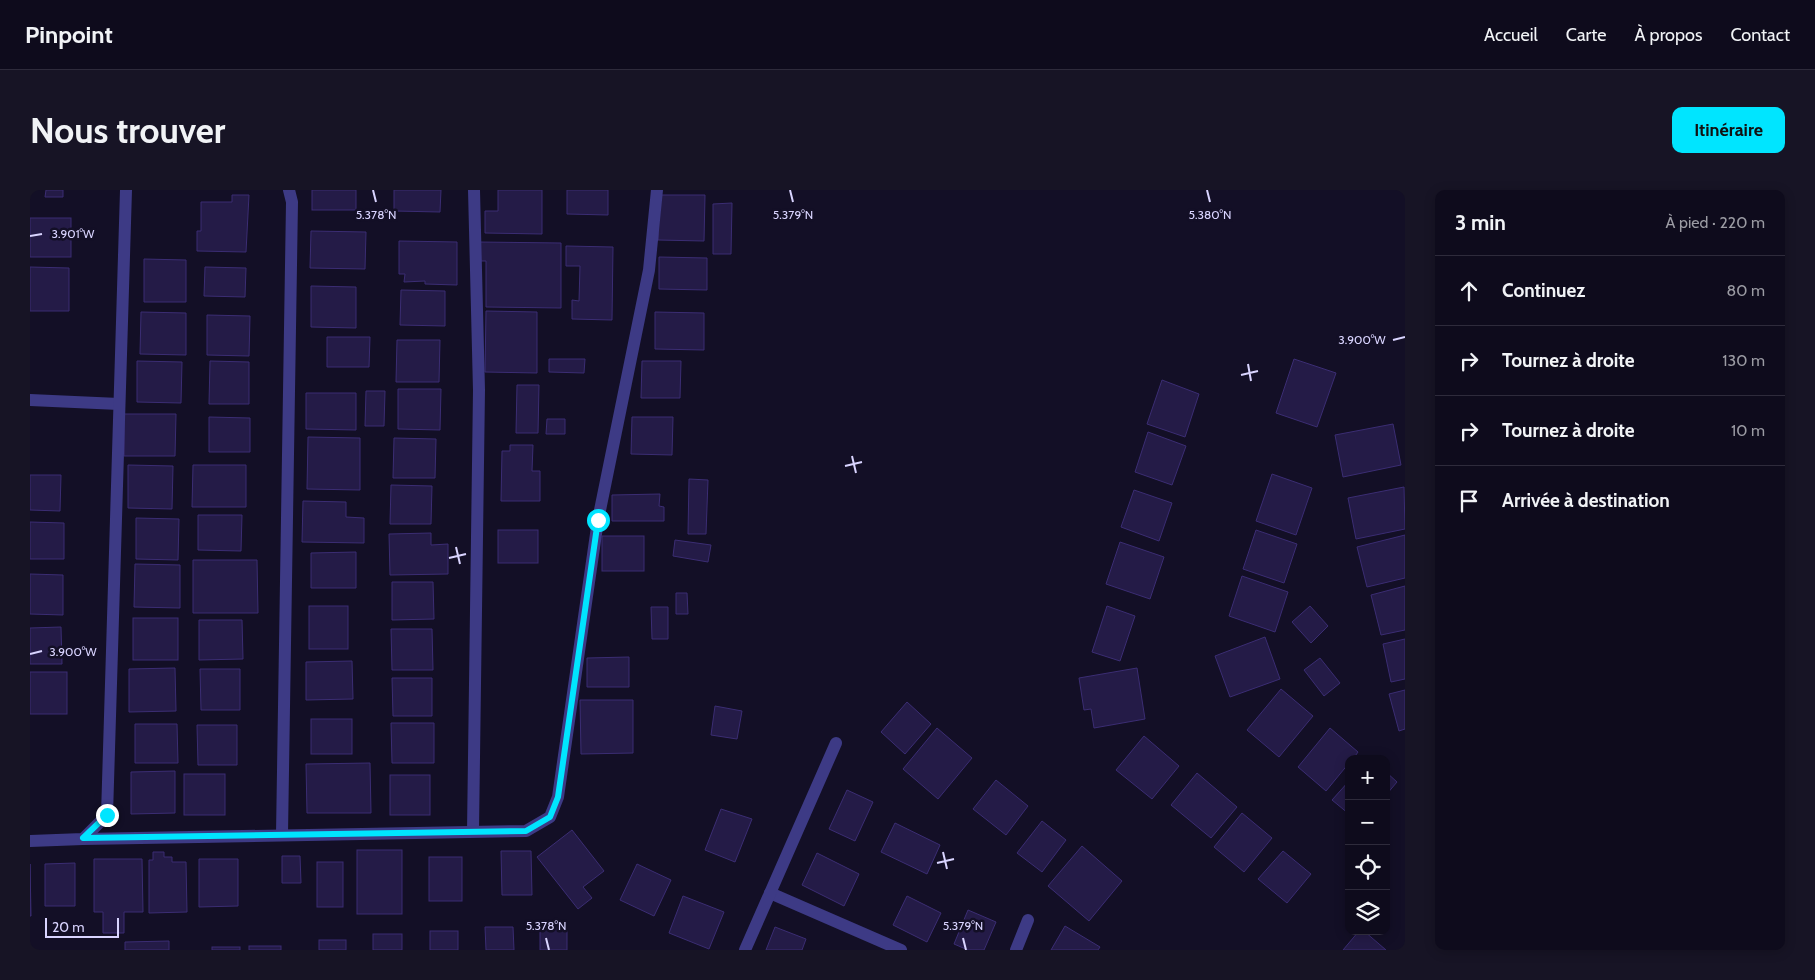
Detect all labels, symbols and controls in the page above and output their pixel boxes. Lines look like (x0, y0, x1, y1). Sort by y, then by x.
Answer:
text: Pinpoint (25, 20, 113, 49)
text: Accueil (1484, 24, 1538, 46)
text: Carte (1566, 24, 1606, 46)
text: À propos (1634, 24, 1702, 46)
text: Contact (1730, 24, 1790, 46)
button: Itinéraire (1672, 107, 1785, 153)
text: Nous trouver (30, 109, 225, 152)
text: 5.378°N (356, 207, 396, 222)
text: 5.379°N (773, 207, 813, 222)
text: 5.380°N (1188, 207, 1232, 222)
text: 3 min (1455, 210, 1506, 235)
text: À pied · 220 m (1666, 213, 1765, 232)
text: 3.901°W (52, 226, 95, 241)
icon: ahead (1455, 277, 1483, 305)
text: Continuez (1502, 279, 1585, 302)
text: 80 m (1727, 281, 1765, 300)
text: 3.900°W (1338, 332, 1386, 347)
icon: right (1455, 347, 1483, 375)
text: Tournez à droite (1502, 349, 1635, 372)
text: 130 m (1722, 351, 1765, 370)
icon: right (1455, 417, 1483, 445)
text: Tournez à droite (1502, 419, 1635, 442)
text: 10 m (1731, 421, 1765, 440)
icon: arrive (1455, 487, 1483, 515)
text: Arrivée à destination (1502, 489, 1670, 512)
route start (587, 509, 610, 532)
text: 3.900°W (49, 644, 97, 659)
map controls (1345, 755, 1390, 935)
button: + (1345, 755, 1390, 800)
button: − (1345, 800, 1390, 845)
route end (96, 804, 119, 827)
button: locate (1345, 845, 1390, 890)
button: layers (1345, 890, 1390, 935)
scale bar (45, 915, 119, 938)
text: 20 m (52, 918, 85, 936)
text: 5.378°N (526, 918, 566, 933)
text: 5.379°N (943, 918, 983, 933)

